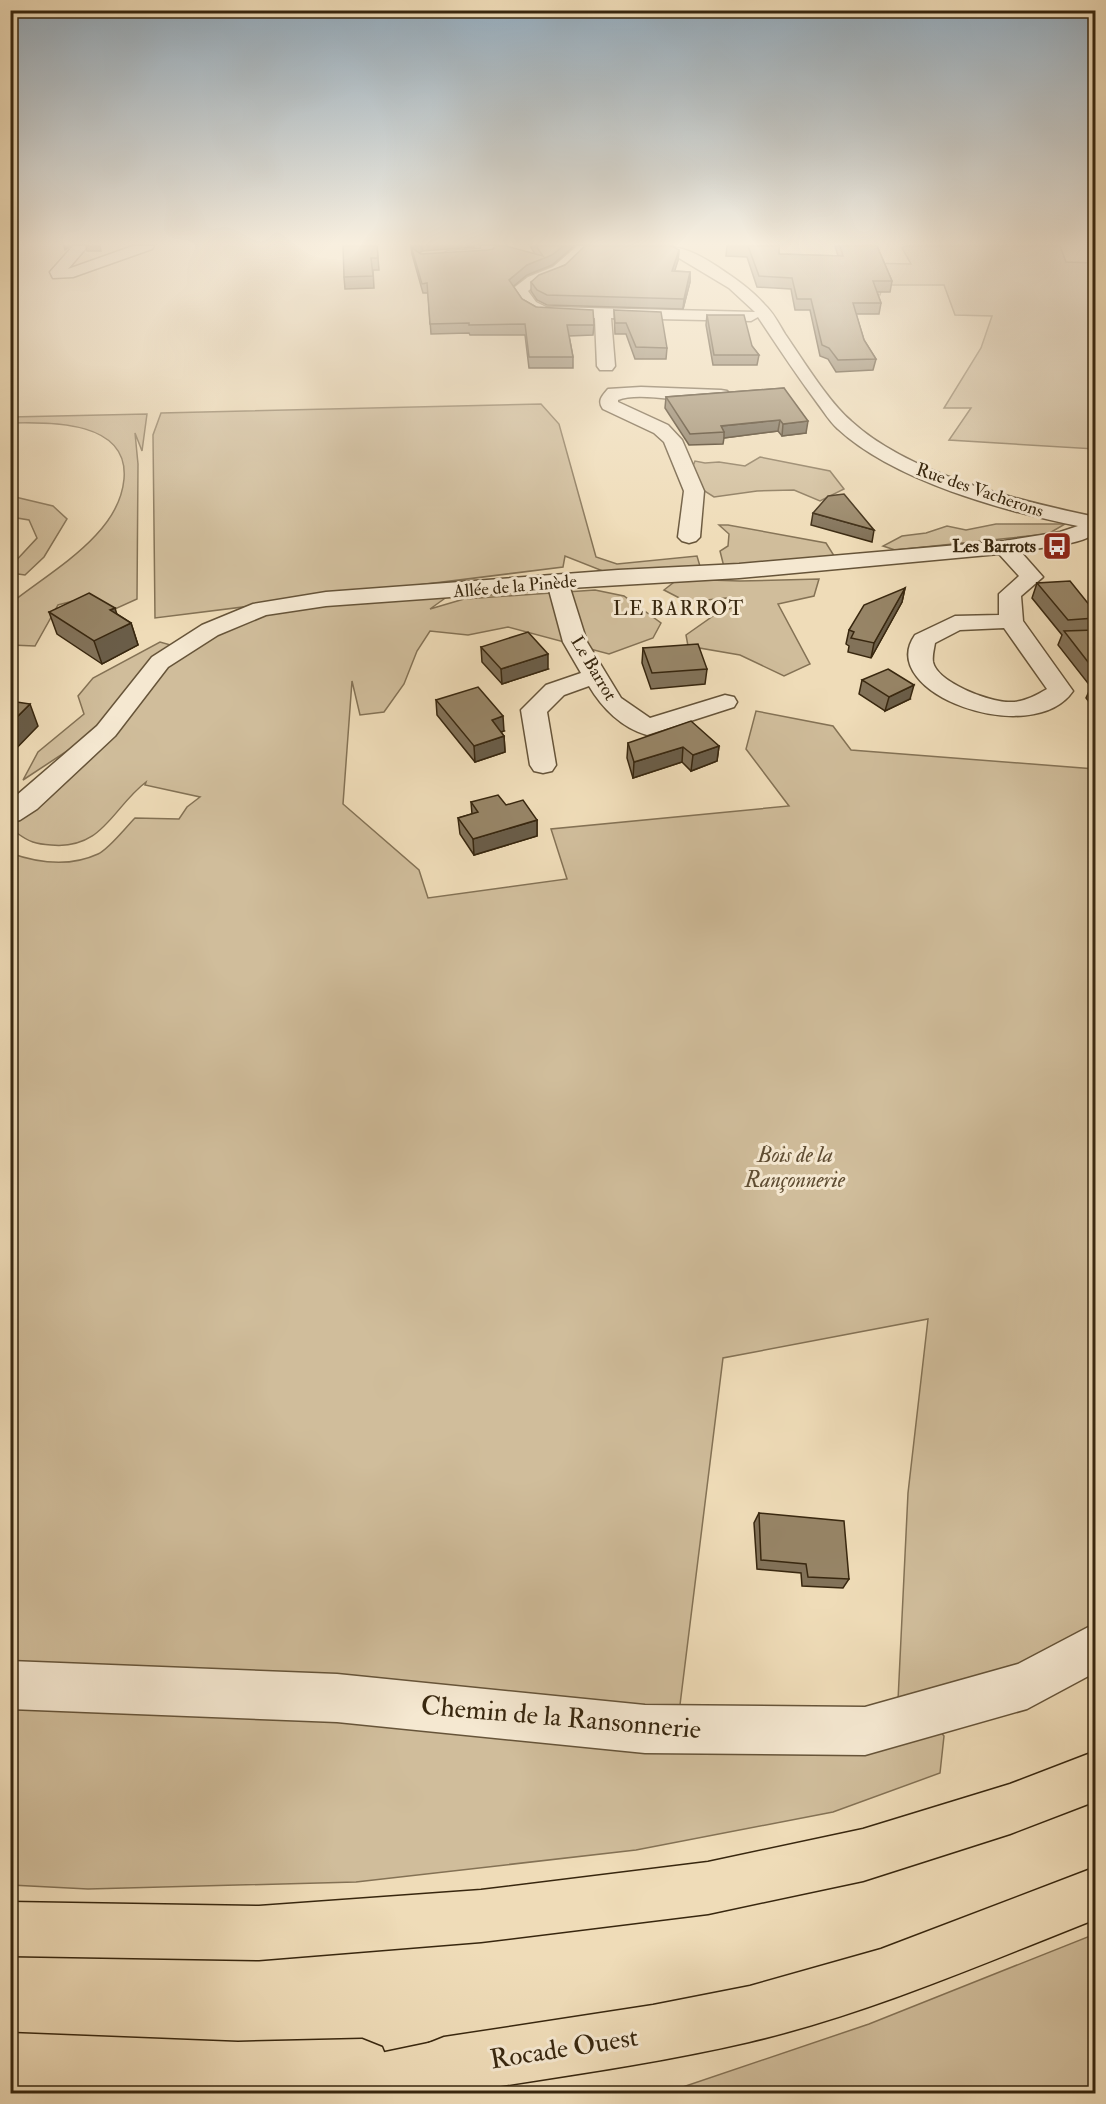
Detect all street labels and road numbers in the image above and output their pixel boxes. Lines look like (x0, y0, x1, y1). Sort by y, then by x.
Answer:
street label: Rue des Vacherons (913, 458, 1047, 523)
street label: Allée de la Pinède (451, 570, 578, 603)
street label: Le Barrot (565, 632, 622, 705)
street label: Chemin de la Ransonnerie (420, 1689, 702, 1746)
street label: Rocade Ouest (488, 2020, 641, 2076)

